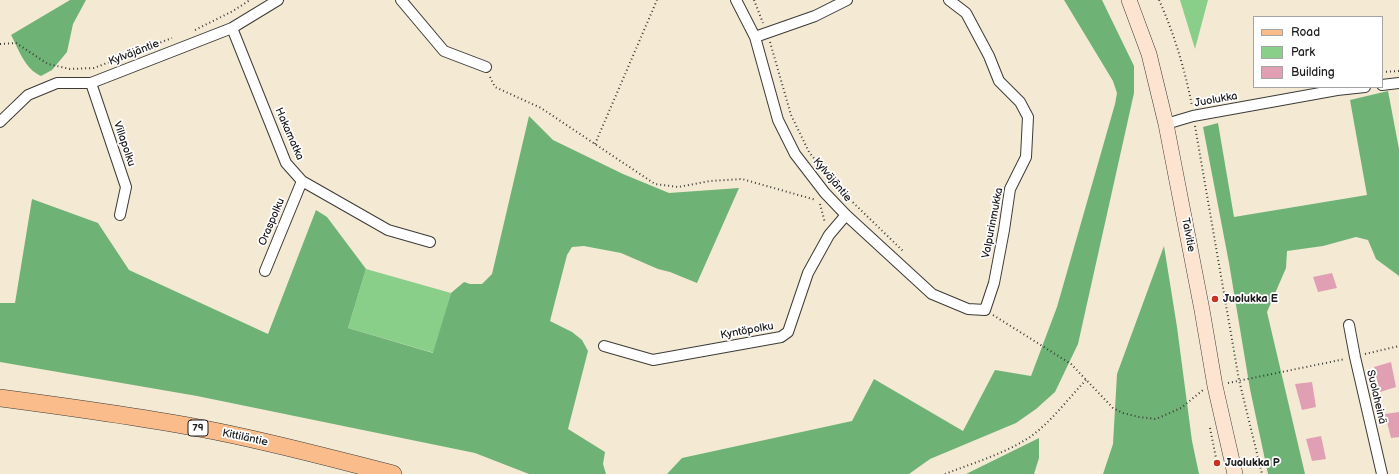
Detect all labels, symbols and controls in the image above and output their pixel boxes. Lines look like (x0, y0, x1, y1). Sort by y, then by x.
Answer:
legend (1253, 16, 1383, 88)
text: Road (1291, 25, 1320, 40)
street label: Kylväjäntie (107, 37, 161, 69)
text: Park (1291, 45, 1315, 60)
text: Building (1291, 65, 1335, 80)
street label: Juolukka (1193, 90, 1239, 110)
street label: Hakamatka (272, 106, 306, 162)
street label: Villapolku (110, 120, 138, 168)
street label: Kylväjäntie (810, 155, 854, 205)
street label: Valpurinmukka (980, 187, 1006, 259)
street label: Oraspolku (256, 196, 288, 248)
street label: Talvitie (1178, 217, 1198, 253)
place label: Juolukka E (1223, 292, 1278, 306)
marker: Juolukka E (1210, 294, 1220, 304)
street label: Kyntöpolku (719, 320, 775, 342)
street label: Suolaheinä (1363, 369, 1389, 425)
road number: 79 (188, 420, 208, 436)
street label: Kittiläntie (221, 427, 269, 449)
place label: Juolukka P (1225, 456, 1280, 470)
marker: Juolukka P (1212, 458, 1222, 468)

